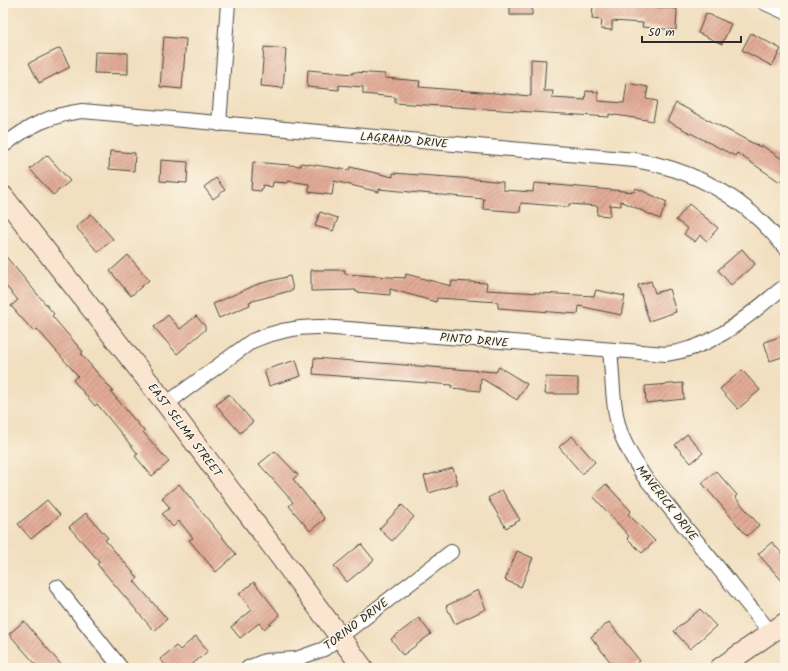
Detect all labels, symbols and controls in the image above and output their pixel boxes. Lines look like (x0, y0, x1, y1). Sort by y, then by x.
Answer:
scale bar (642, 18, 741, 44)
text: 50 m (648, 23, 675, 42)
street label: LAGRAND DRIVE (359, 127, 450, 154)
street label: PINTO DRIVE (439, 328, 510, 353)
street label: EAST SELMA STREET (143, 379, 227, 483)
street label: MAVERICK DRIVE (631, 461, 703, 546)
street label: TORINO DRIVE (320, 593, 393, 655)

